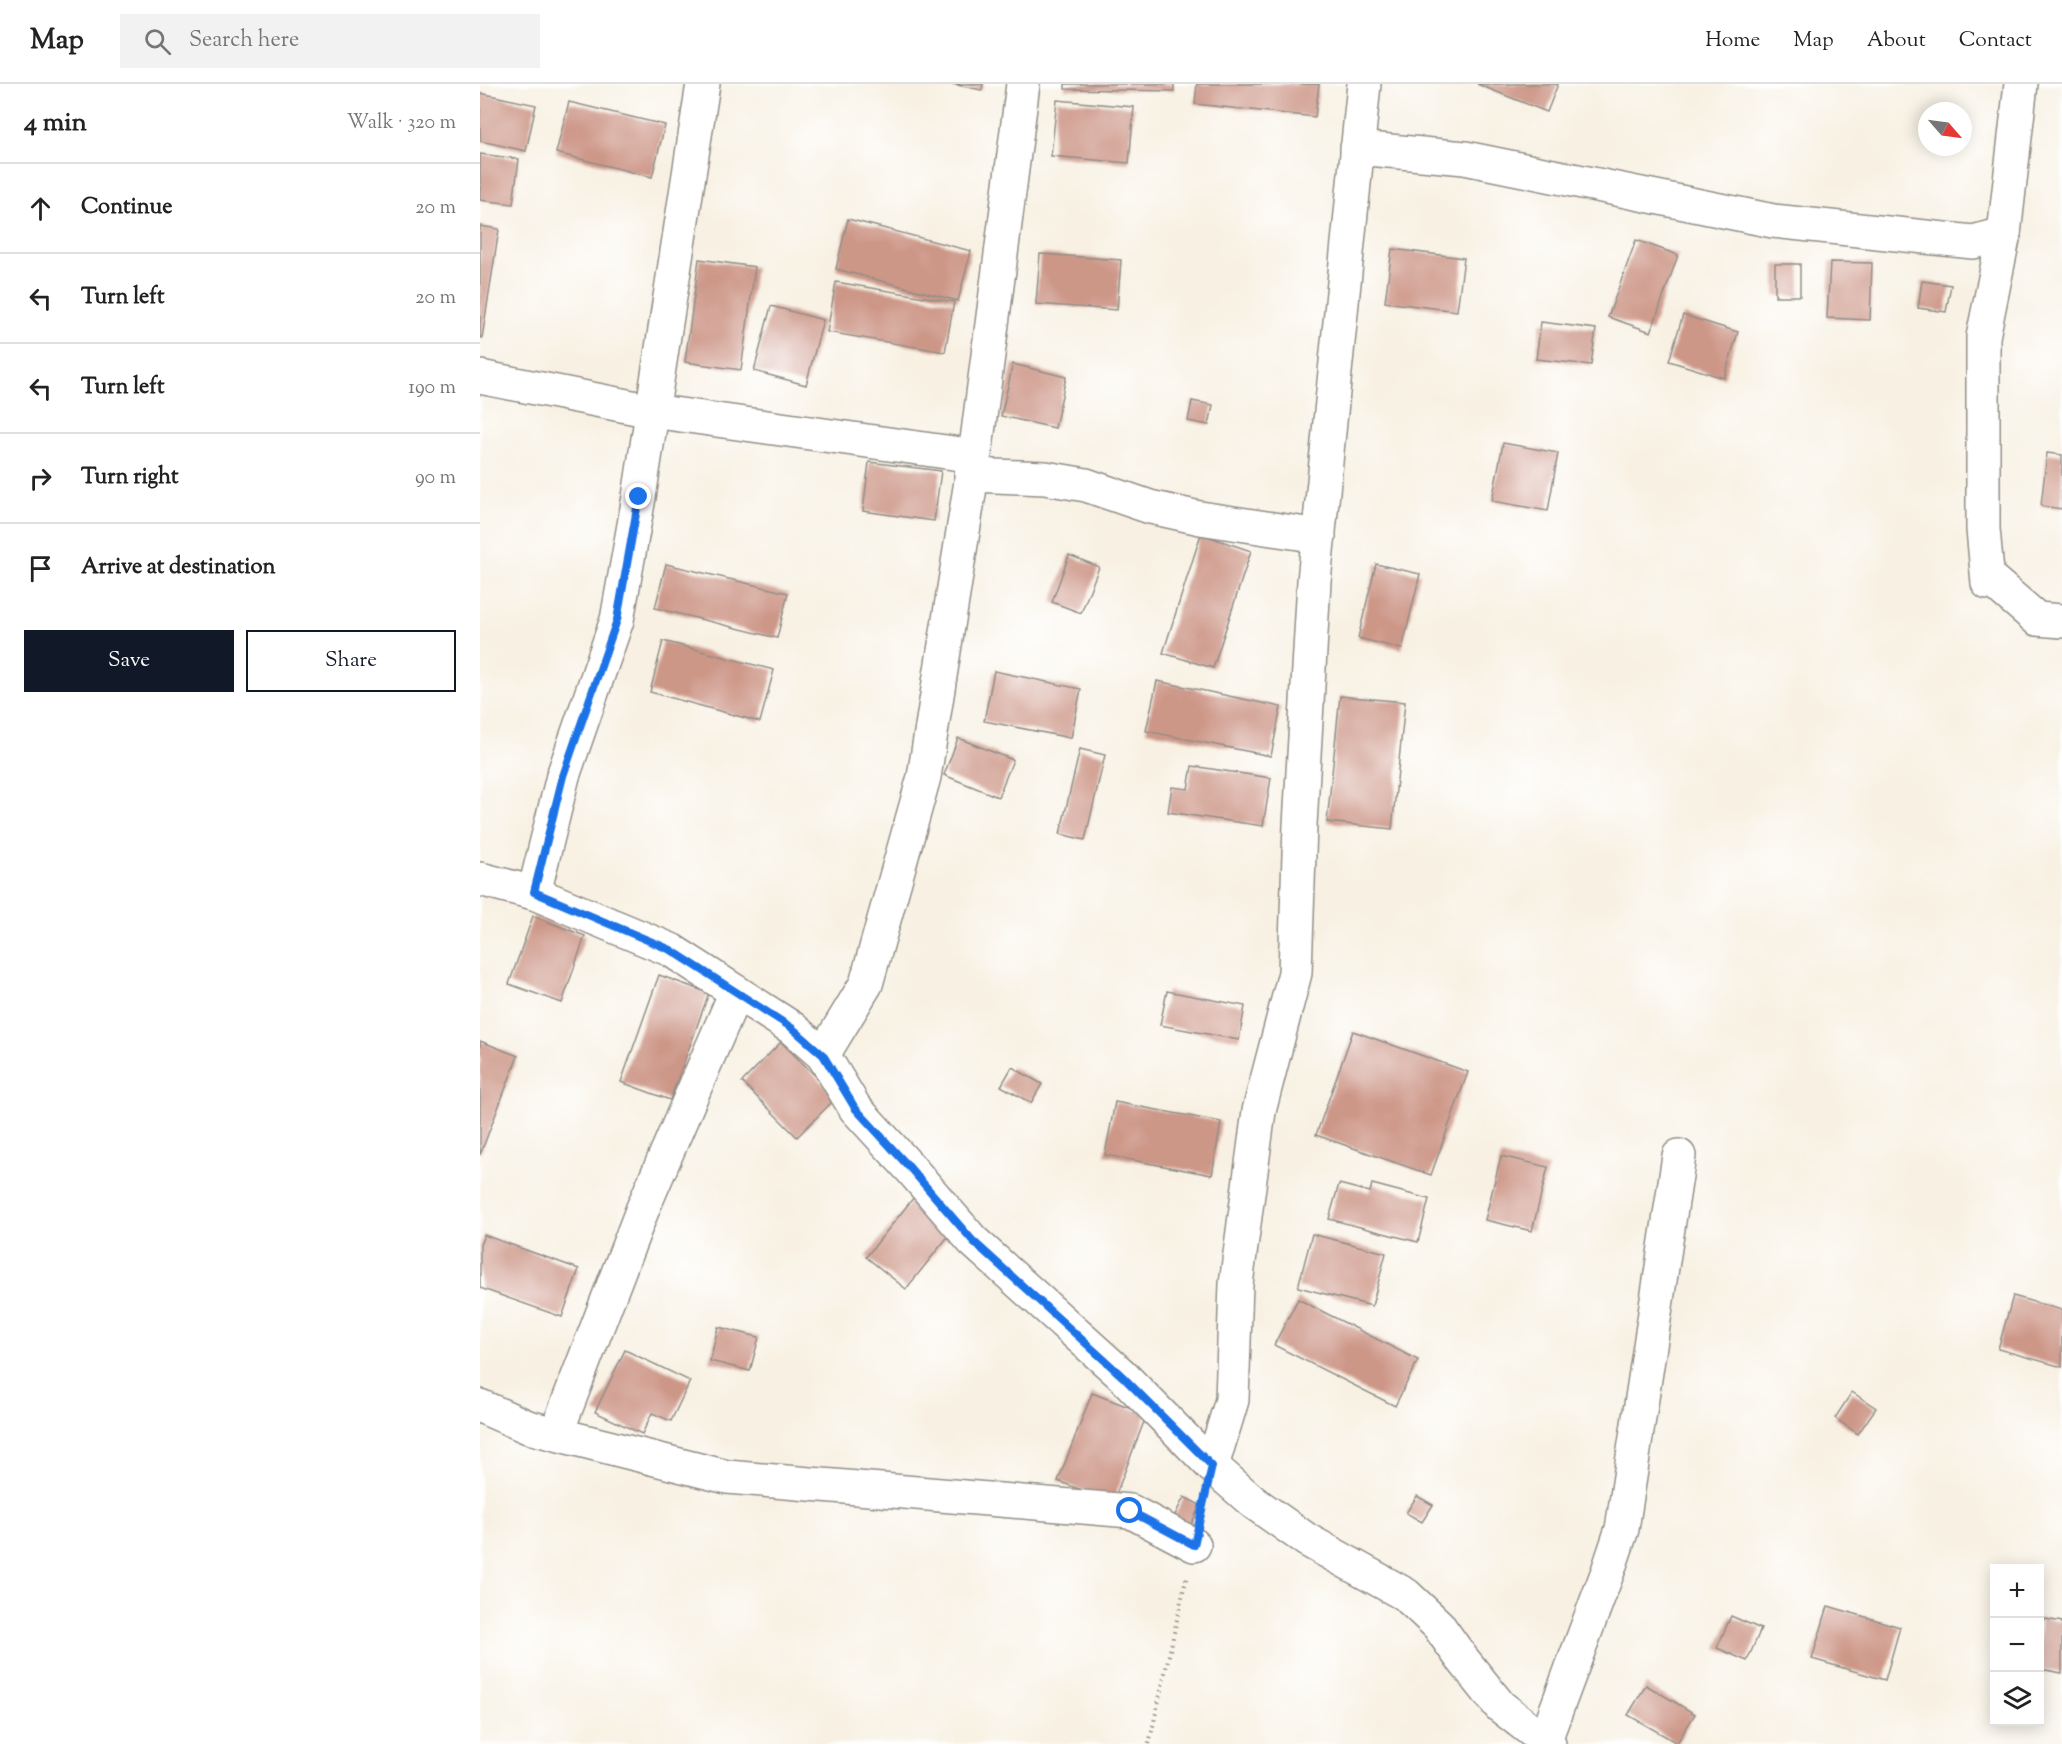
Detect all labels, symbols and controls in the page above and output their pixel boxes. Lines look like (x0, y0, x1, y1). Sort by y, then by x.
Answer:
search box (120, 14, 540, 68)
text: Map (30, 21, 84, 61)
icon: search (141, 25, 174, 58)
text: Search here (189, 25, 299, 57)
text: Home (1705, 26, 1760, 56)
text: Map (1793, 26, 1834, 56)
text: About (1867, 26, 1926, 56)
text: Contact (1959, 26, 2032, 56)
north arrow (1918, 102, 1972, 156)
text: 4 min (24, 105, 87, 142)
text: Walk · 320 m (347, 109, 456, 138)
icon: ahead (24, 192, 57, 225)
text: Continue (81, 192, 172, 224)
text: 20 m (415, 194, 456, 223)
icon: left (24, 282, 57, 315)
text: Turn left (81, 282, 164, 314)
text: 20 m (415, 284, 456, 313)
icon: left (24, 372, 57, 405)
text: Turn left (81, 372, 164, 404)
text: 190 m (408, 374, 456, 403)
icon: right (24, 462, 57, 495)
text: Turn right (81, 462, 178, 494)
text: 90 m (415, 464, 456, 493)
route end (625, 483, 651, 509)
icon: arrive (24, 552, 57, 585)
text: Arrive at destination (81, 552, 276, 584)
button: Save (24, 630, 234, 692)
button: Share (246, 630, 456, 692)
route start (1116, 1497, 1142, 1523)
map controls (1990, 1564, 2044, 1726)
button: + (1990, 1564, 2044, 1618)
button: − (1990, 1618, 2044, 1672)
button: layers (1990, 1672, 2044, 1726)

